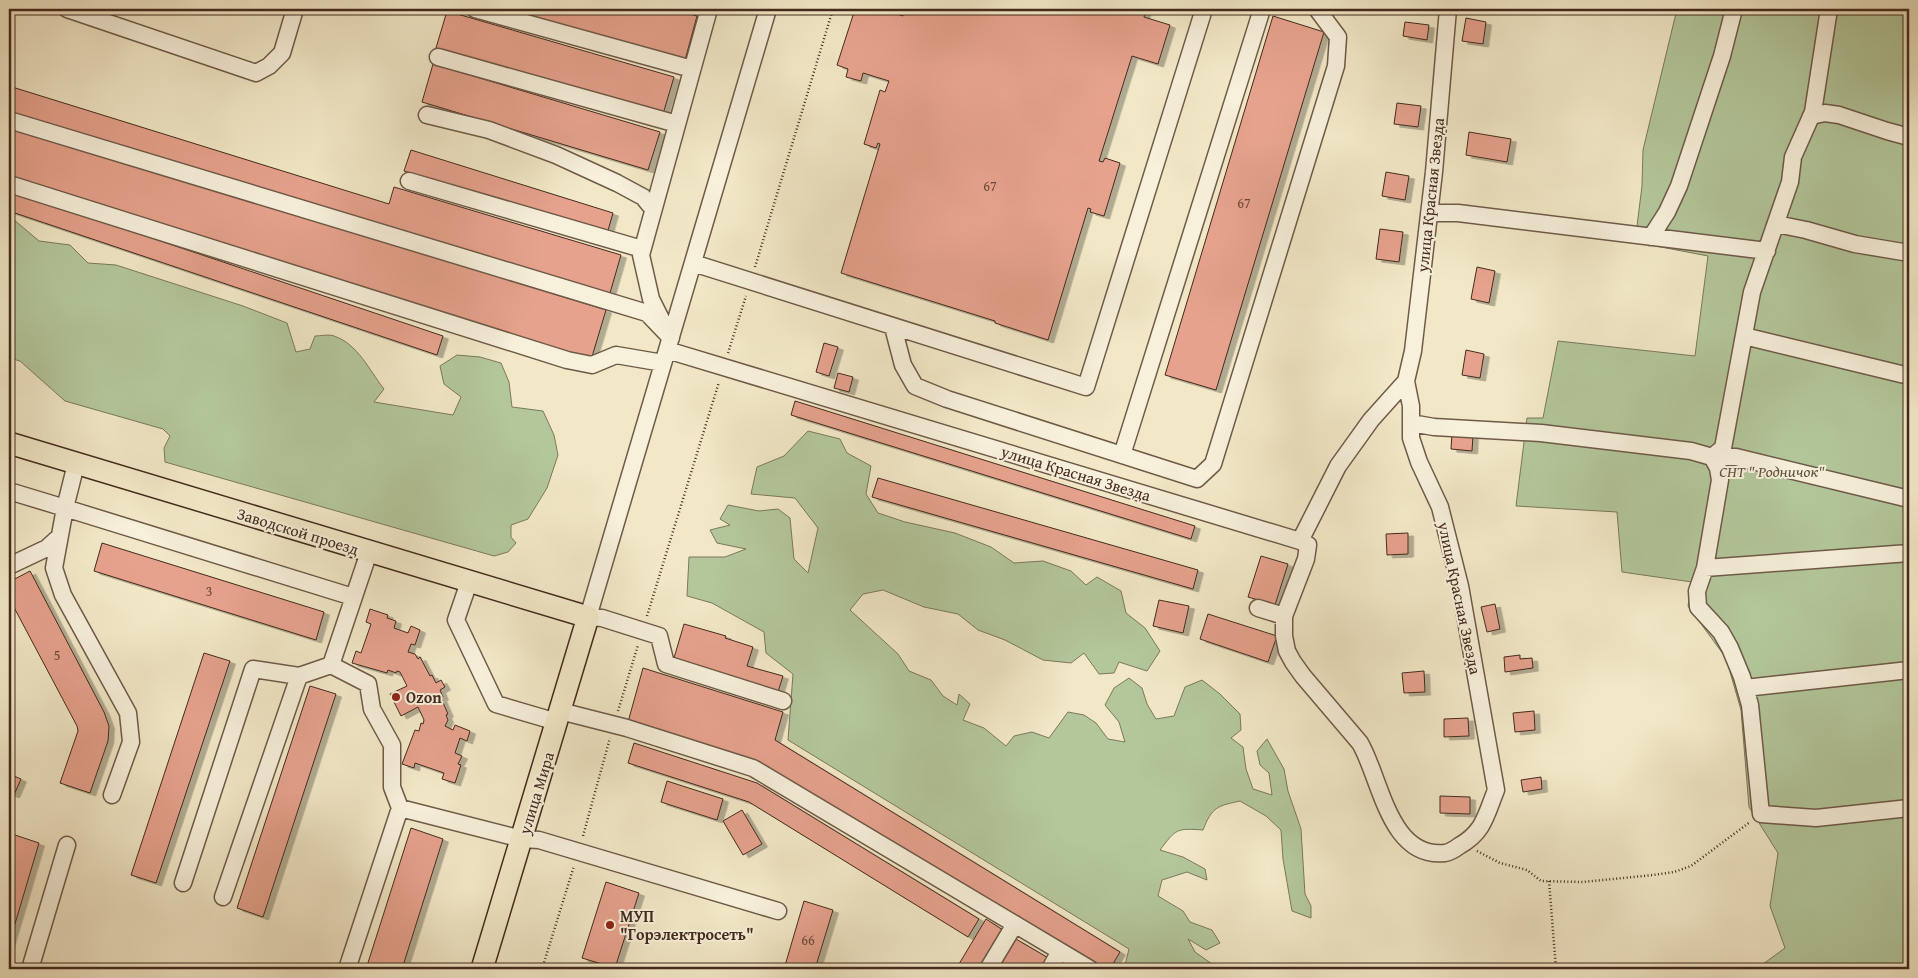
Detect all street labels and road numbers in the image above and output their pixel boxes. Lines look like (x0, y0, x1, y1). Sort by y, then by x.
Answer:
street label: улица Красная Звезда (1410, 116, 1450, 274)
street label: улица Красная Звезда (997, 439, 1154, 507)
street label: Заводской проезд (234, 501, 362, 561)
street label: улица Красная Звезда (1432, 519, 1488, 677)
street label: улица Мира (512, 748, 560, 838)

